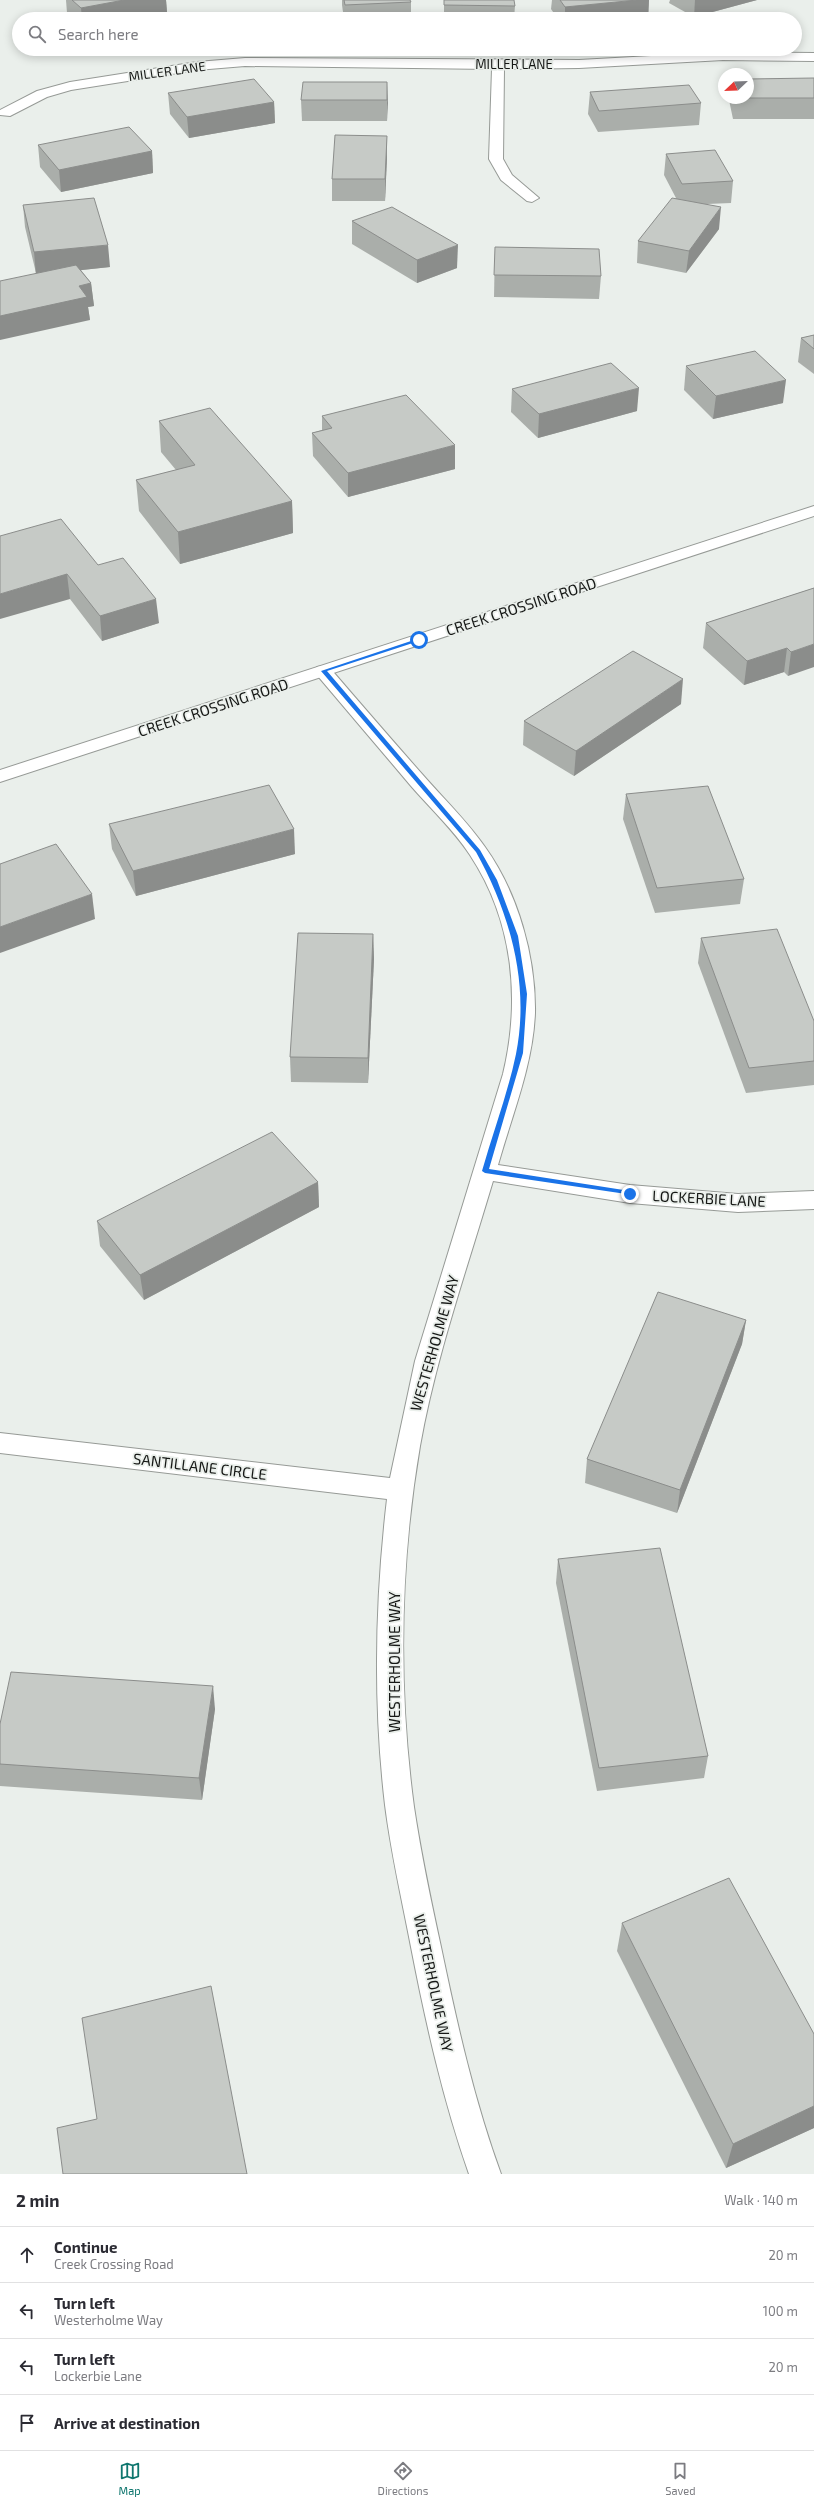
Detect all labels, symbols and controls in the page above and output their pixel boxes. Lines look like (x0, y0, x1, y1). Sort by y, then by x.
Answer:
search box (12, 12, 802, 56)
icon: search (26, 23, 48, 45)
text: Search here (58, 25, 139, 43)
street label: MILLER LANE (475, 56, 553, 72)
street label: MILLER LANE (127, 58, 207, 84)
north arrow (718, 68, 754, 104)
street label: CREEK CROSSING ROAD (443, 573, 599, 639)
route start (410, 631, 428, 649)
street label: CREEK CROSSING ROAD (135, 674, 291, 740)
route end (621, 1185, 639, 1203)
street label: LOCKERBIE LANE (652, 1186, 766, 1210)
street label: WESTERHOLME WAY (406, 1272, 462, 1413)
street label: SANTILLANE CIRCLE (132, 1449, 268, 1483)
street label: WESTERHOLME WAY (385, 1591, 403, 1732)
street label: WESTERHOLME WAY (411, 1912, 458, 2054)
text: 2 min (16, 2190, 59, 2210)
text: Walk · 140 m (724, 2192, 798, 2208)
text: Continue (54, 2238, 117, 2256)
icon: ahead (16, 2244, 38, 2266)
text: 20 m (769, 2247, 798, 2263)
text: Creek Crossing Road (54, 2256, 174, 2272)
text: Turn left (54, 2294, 115, 2312)
icon: left (16, 2300, 38, 2322)
text: 100 m (763, 2303, 798, 2319)
text: Westerholme Way (54, 2312, 163, 2328)
text: Turn left (54, 2350, 115, 2368)
icon: left (16, 2356, 38, 2378)
text: 20 m (769, 2359, 798, 2375)
text: Lockerbie Lane (54, 2368, 142, 2384)
icon: arrive (16, 2412, 38, 2434)
text: Arrive at destination (54, 2414, 200, 2432)
tab: Map (119, 2460, 141, 2497)
tab: Directions (378, 2460, 428, 2497)
tab: Saved (665, 2460, 696, 2497)

